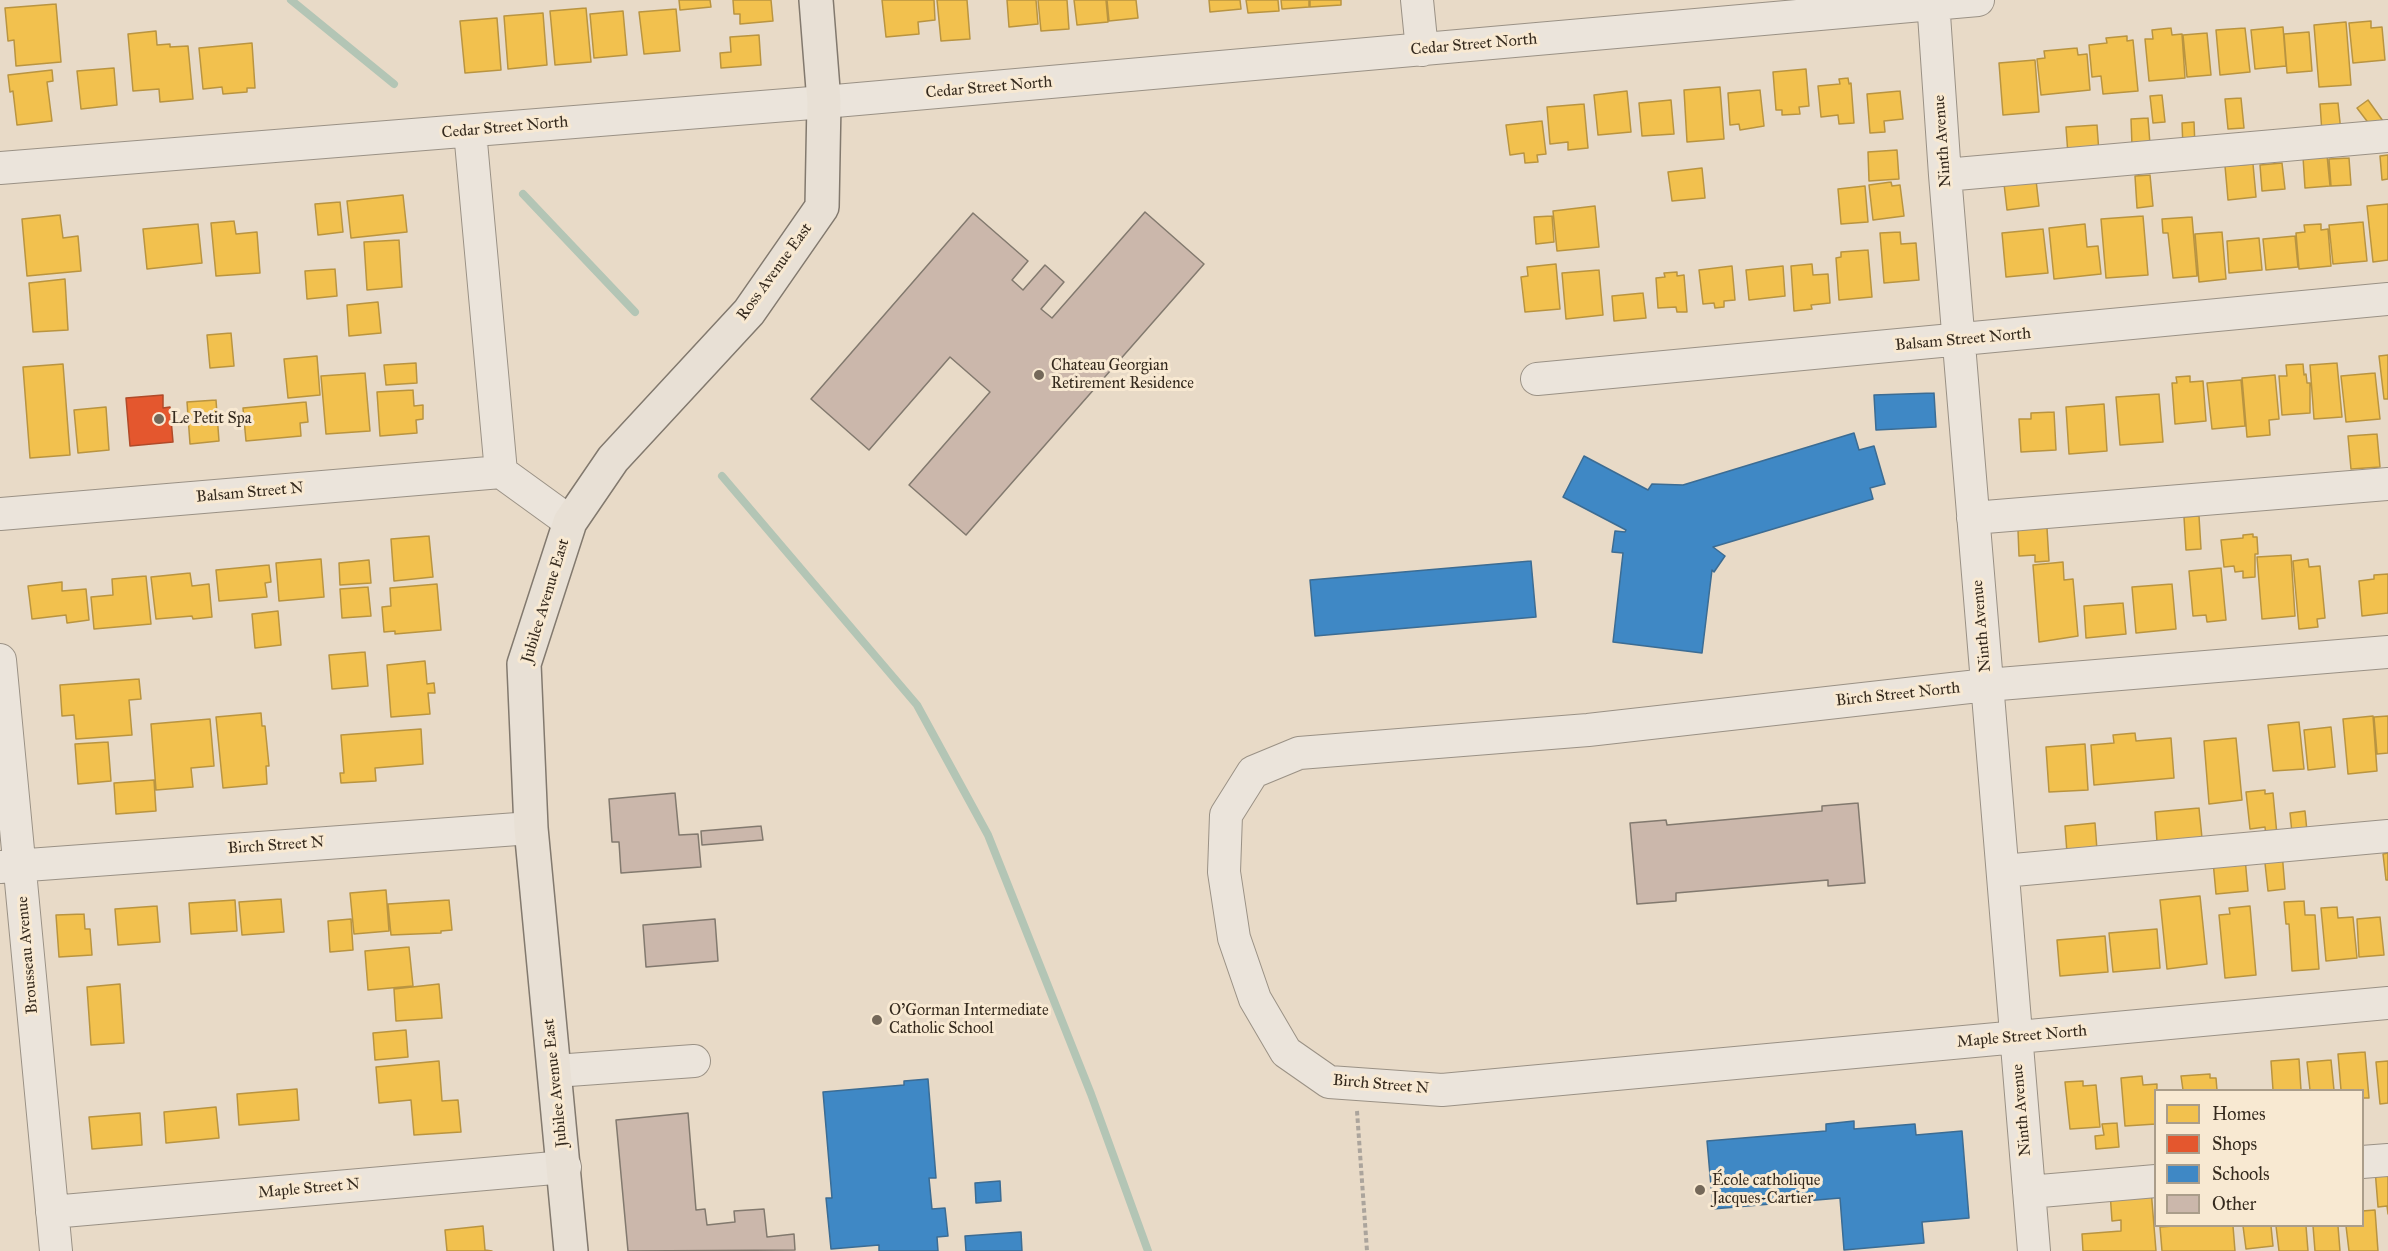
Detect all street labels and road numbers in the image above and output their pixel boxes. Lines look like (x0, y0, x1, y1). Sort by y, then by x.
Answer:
street label: Cedar Street North (1410, 30, 1538, 60)
street label: Cedar Street North (925, 73, 1053, 103)
street label: Ninth Avenue (1930, 94, 1956, 188)
street label: Cedar Street North (441, 113, 569, 143)
street label: Ross Avenue East (733, 220, 817, 324)
street label: Balsam Street North (1894, 324, 2032, 356)
street label: Balsam Street N (195, 479, 305, 507)
street label: Jubilee Avenue East (518, 537, 574, 665)
street label: Ninth Avenue (1968, 579, 1996, 673)
street label: Birch Street North (1835, 679, 1961, 711)
street label: Birch Street N (227, 833, 325, 859)
street label: Brousseau Avenue (13, 895, 43, 1015)
street label: Jubilee Avenue East (540, 1018, 572, 1148)
street label: Maple Street North (1956, 1022, 2088, 1052)
street label: Ninth Avenue (2008, 1063, 2036, 1157)
street label: Birch Street N (1332, 1071, 1430, 1099)
street label: Maple Street N (257, 1175, 361, 1203)

